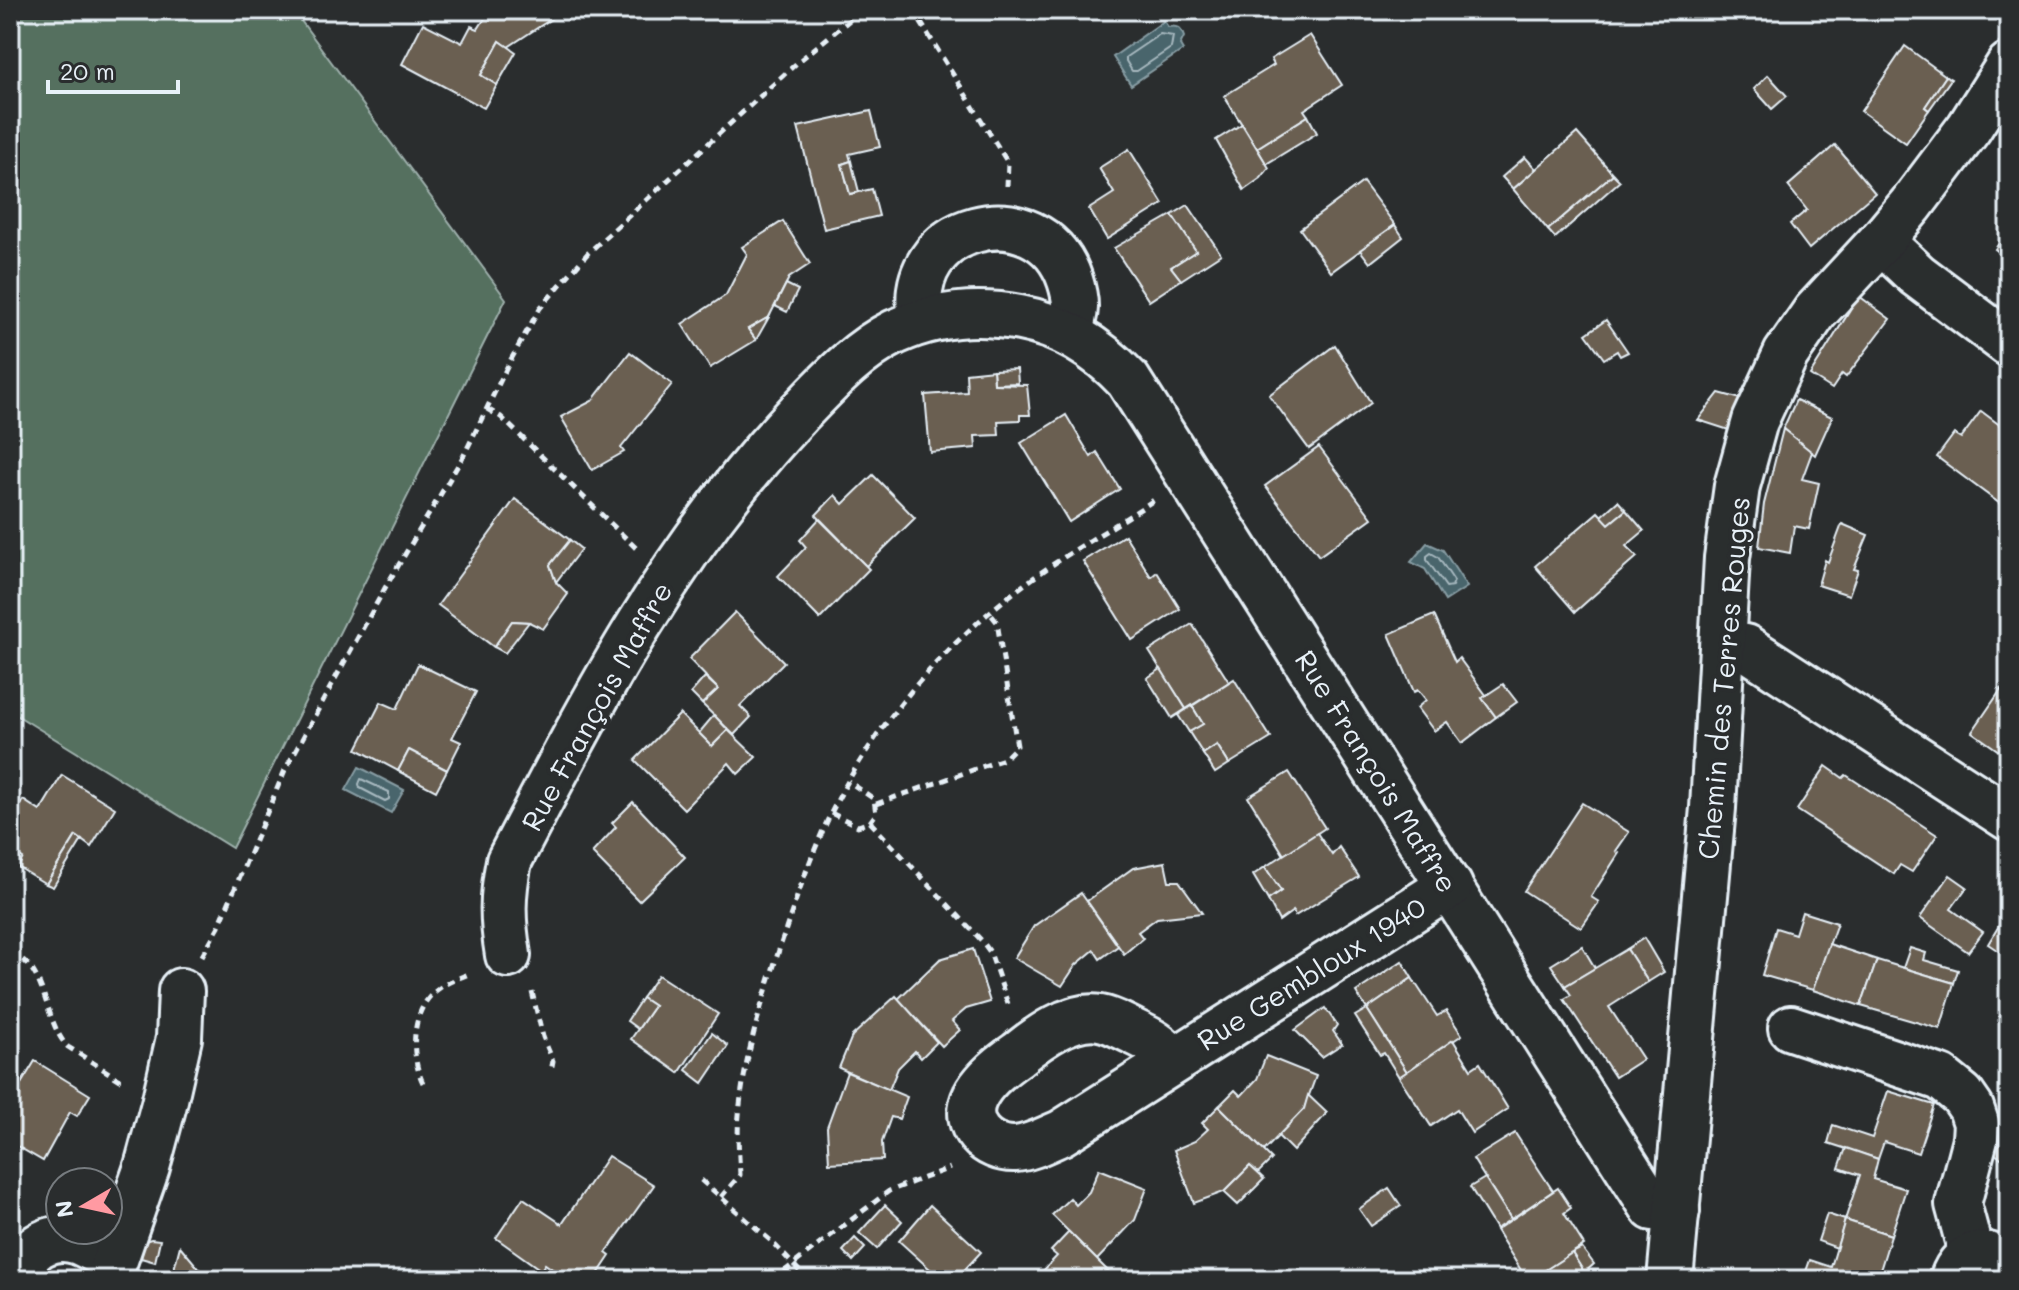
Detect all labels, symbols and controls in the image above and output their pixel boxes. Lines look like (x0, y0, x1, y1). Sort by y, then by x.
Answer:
scale bar (48, 44, 178, 94)
text: 20 m (60, 55, 115, 86)
street label: Chemin des Terres Rouges (1689, 495, 1757, 861)
street label: Rue François Maffre (513, 575, 679, 837)
street label: Rue François Maffre (1288, 643, 1466, 899)
street label: Rue Gembloux 1940 (1190, 888, 1432, 1058)
north arrow (44, 1166, 124, 1246)
text: N (48, 1199, 79, 1220)

